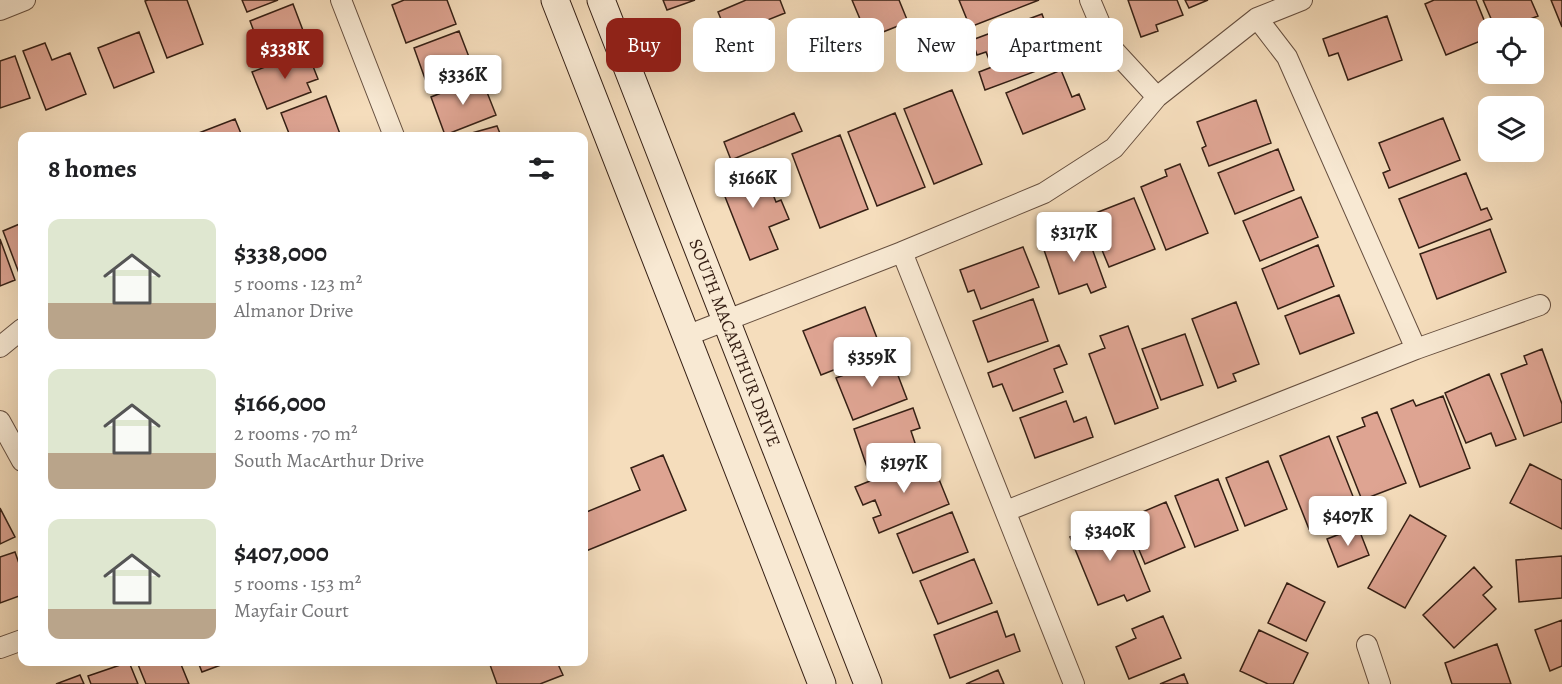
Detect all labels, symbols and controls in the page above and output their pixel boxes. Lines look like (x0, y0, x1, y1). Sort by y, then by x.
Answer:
chip: Buy (606, 18, 681, 72)
chip: Rent (693, 18, 775, 72)
chip: Filters (787, 18, 884, 72)
chip: New (896, 18, 976, 72)
chip: Apartment (988, 18, 1123, 72)
map controls (1478, 18, 1544, 162)
button: locate (1478, 18, 1544, 84)
pin: $338K (243, 29, 327, 80)
text: $338K (260, 35, 310, 62)
pin: $336K (421, 55, 505, 106)
text: $336K (439, 61, 488, 88)
button: layers (1478, 96, 1544, 162)
text: 8 homes (48, 151, 137, 186)
icon: filters (525, 152, 558, 185)
pin: $166K (711, 158, 795, 209)
text: $166K (729, 164, 777, 191)
pin: $317K (1032, 212, 1116, 263)
text: $317K (1051, 218, 1097, 245)
text: $338,000 (234, 235, 327, 270)
street label: SOUTH MACARTHUR DRIVE (683, 235, 786, 450)
icon: home (96, 243, 168, 315)
text: 5 rooms · 123 m² (234, 270, 362, 297)
text: Almanor Drive (234, 297, 354, 324)
pin: $359K (830, 337, 914, 388)
text: $359K (848, 343, 896, 370)
text: $166,000 (234, 385, 326, 420)
icon: home (96, 393, 168, 465)
text: 2 rooms · 70 m² (234, 420, 358, 447)
pin: $197K (862, 443, 946, 494)
text: South MacArthur Drive (234, 447, 424, 474)
text: $197K (880, 449, 928, 476)
pin: $407K (1306, 496, 1390, 547)
text: $407K (1323, 502, 1373, 529)
pin: $340K (1068, 511, 1152, 562)
text: $340K (1085, 517, 1135, 544)
text: $407,000 (234, 535, 329, 570)
icon: home (96, 543, 168, 615)
text: 5 rooms · 153 m² (234, 570, 361, 597)
text: Mayfair Court (234, 597, 349, 624)

